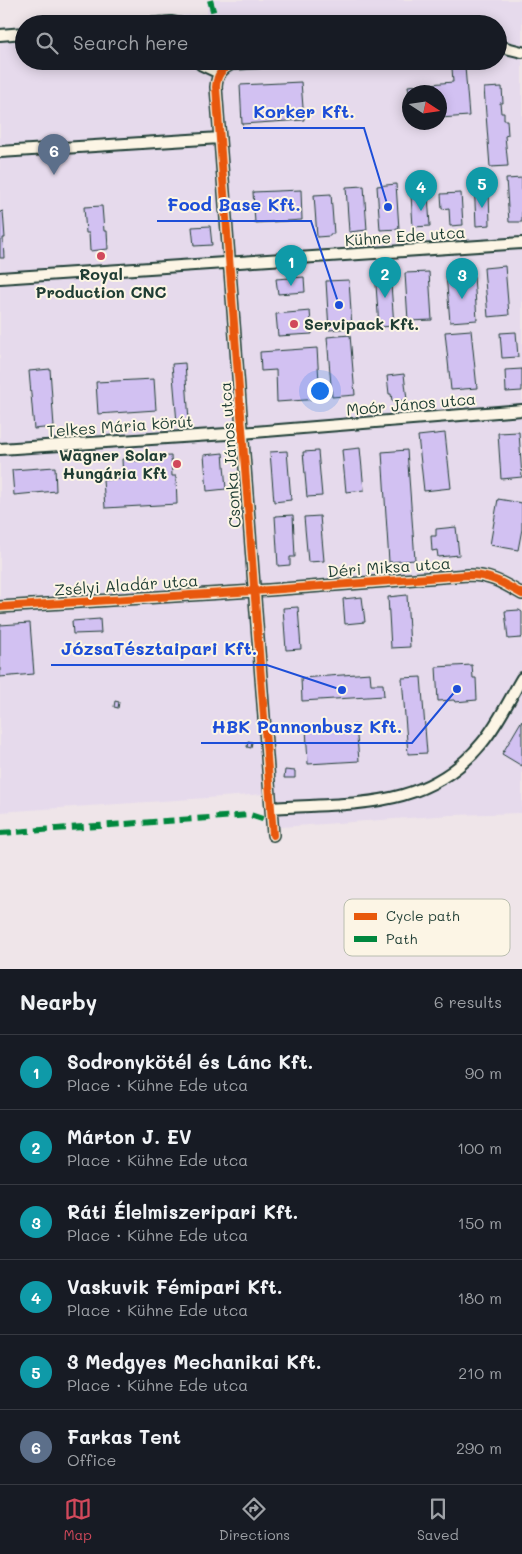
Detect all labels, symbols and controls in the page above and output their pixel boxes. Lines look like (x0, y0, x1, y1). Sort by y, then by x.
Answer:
search box (15, 15, 507, 70)
icon: search (33, 29, 61, 57)
text: Search here (73, 30, 189, 55)
north arrow (402, 85, 447, 130)
callout: Korker Kft. (243, 95, 364, 128)
text: Korker Kft. (253, 99, 355, 123)
pin: 6 (38, 134, 70, 175)
pin: 5 (466, 167, 498, 208)
pin: 4 (405, 170, 437, 211)
callout: Food Base Kft. (157, 188, 311, 221)
text: Food Base Kft. (167, 192, 301, 216)
street label: Kühne Ede utca (344, 221, 466, 250)
pin: 1 (275, 245, 307, 286)
marker: Royal Production CNC (95, 250, 107, 262)
pin: 2 (369, 257, 401, 298)
pin: 3 (446, 258, 478, 299)
place label: Royal Production CNC (36, 263, 167, 302)
place label: Servipack Kft. (304, 313, 419, 334)
marker: Servipack Kft. (288, 318, 300, 330)
your location (307, 378, 333, 404)
street label: Csonka János utca (214, 381, 245, 529)
street label: Moór János utca (345, 387, 477, 420)
street label: Telkes Mária körút (46, 410, 194, 441)
place label: Wagner Solar Hungária Kft (59, 444, 167, 483)
marker: Wagner Solar Hungária Kft (171, 458, 183, 470)
street label: Déri Miksa utca (327, 552, 451, 581)
street label: Zsélyi Aladár utca (53, 569, 199, 600)
callout: JózsaTésztaipari Kft. (51, 632, 267, 665)
text: JózsaTésztaipari Kft. (61, 636, 257, 660)
callout: HBK Pannonbusz Kft. (201, 710, 412, 743)
text: HBK Pannonbusz Kft. (212, 714, 402, 738)
legend (344, 899, 510, 956)
text: Cycle path (386, 906, 460, 925)
text: Path (386, 929, 417, 948)
text: Nearby (20, 988, 97, 1015)
text: 6 results (434, 991, 502, 1012)
text: Sodronykötél és Lánc Kft. (67, 1049, 313, 1074)
text: 1 (32, 1062, 40, 1083)
text: 90 m (465, 1062, 502, 1083)
text: Place · Kühne Ede utca (67, 1074, 248, 1095)
text: Márton J. EV (67, 1124, 192, 1149)
text: 2 (32, 1137, 40, 1158)
text: 100 m (457, 1137, 502, 1158)
text: Place · Kühne Ede utca (67, 1149, 248, 1170)
text: Ráti Élelmiszeripari Kft. (67, 1199, 298, 1224)
text: 3 (31, 1212, 41, 1233)
text: 150 m (458, 1212, 502, 1233)
text: Place · Kühne Ede utca (67, 1224, 248, 1245)
text: Vaskuvik Fémipari Kft. (67, 1274, 282, 1299)
text: 4 (31, 1287, 41, 1308)
text: 180 m (457, 1287, 502, 1308)
text: Place · Kühne Ede utca (67, 1299, 248, 1320)
text: 3 Medgyes Mechanikai Kft. (67, 1349, 322, 1374)
text: 5 (31, 1362, 41, 1383)
text: 210 m (458, 1362, 502, 1383)
text: Place · Kühne Ede utca (67, 1374, 248, 1395)
text: Farkas Tent (67, 1424, 181, 1449)
text: 6 (31, 1437, 41, 1458)
text: 290 m (456, 1437, 502, 1458)
text: Office (67, 1449, 116, 1470)
tab: Map (63, 1495, 92, 1544)
tab: Directions (219, 1495, 290, 1544)
tab: Saved (417, 1495, 459, 1544)

